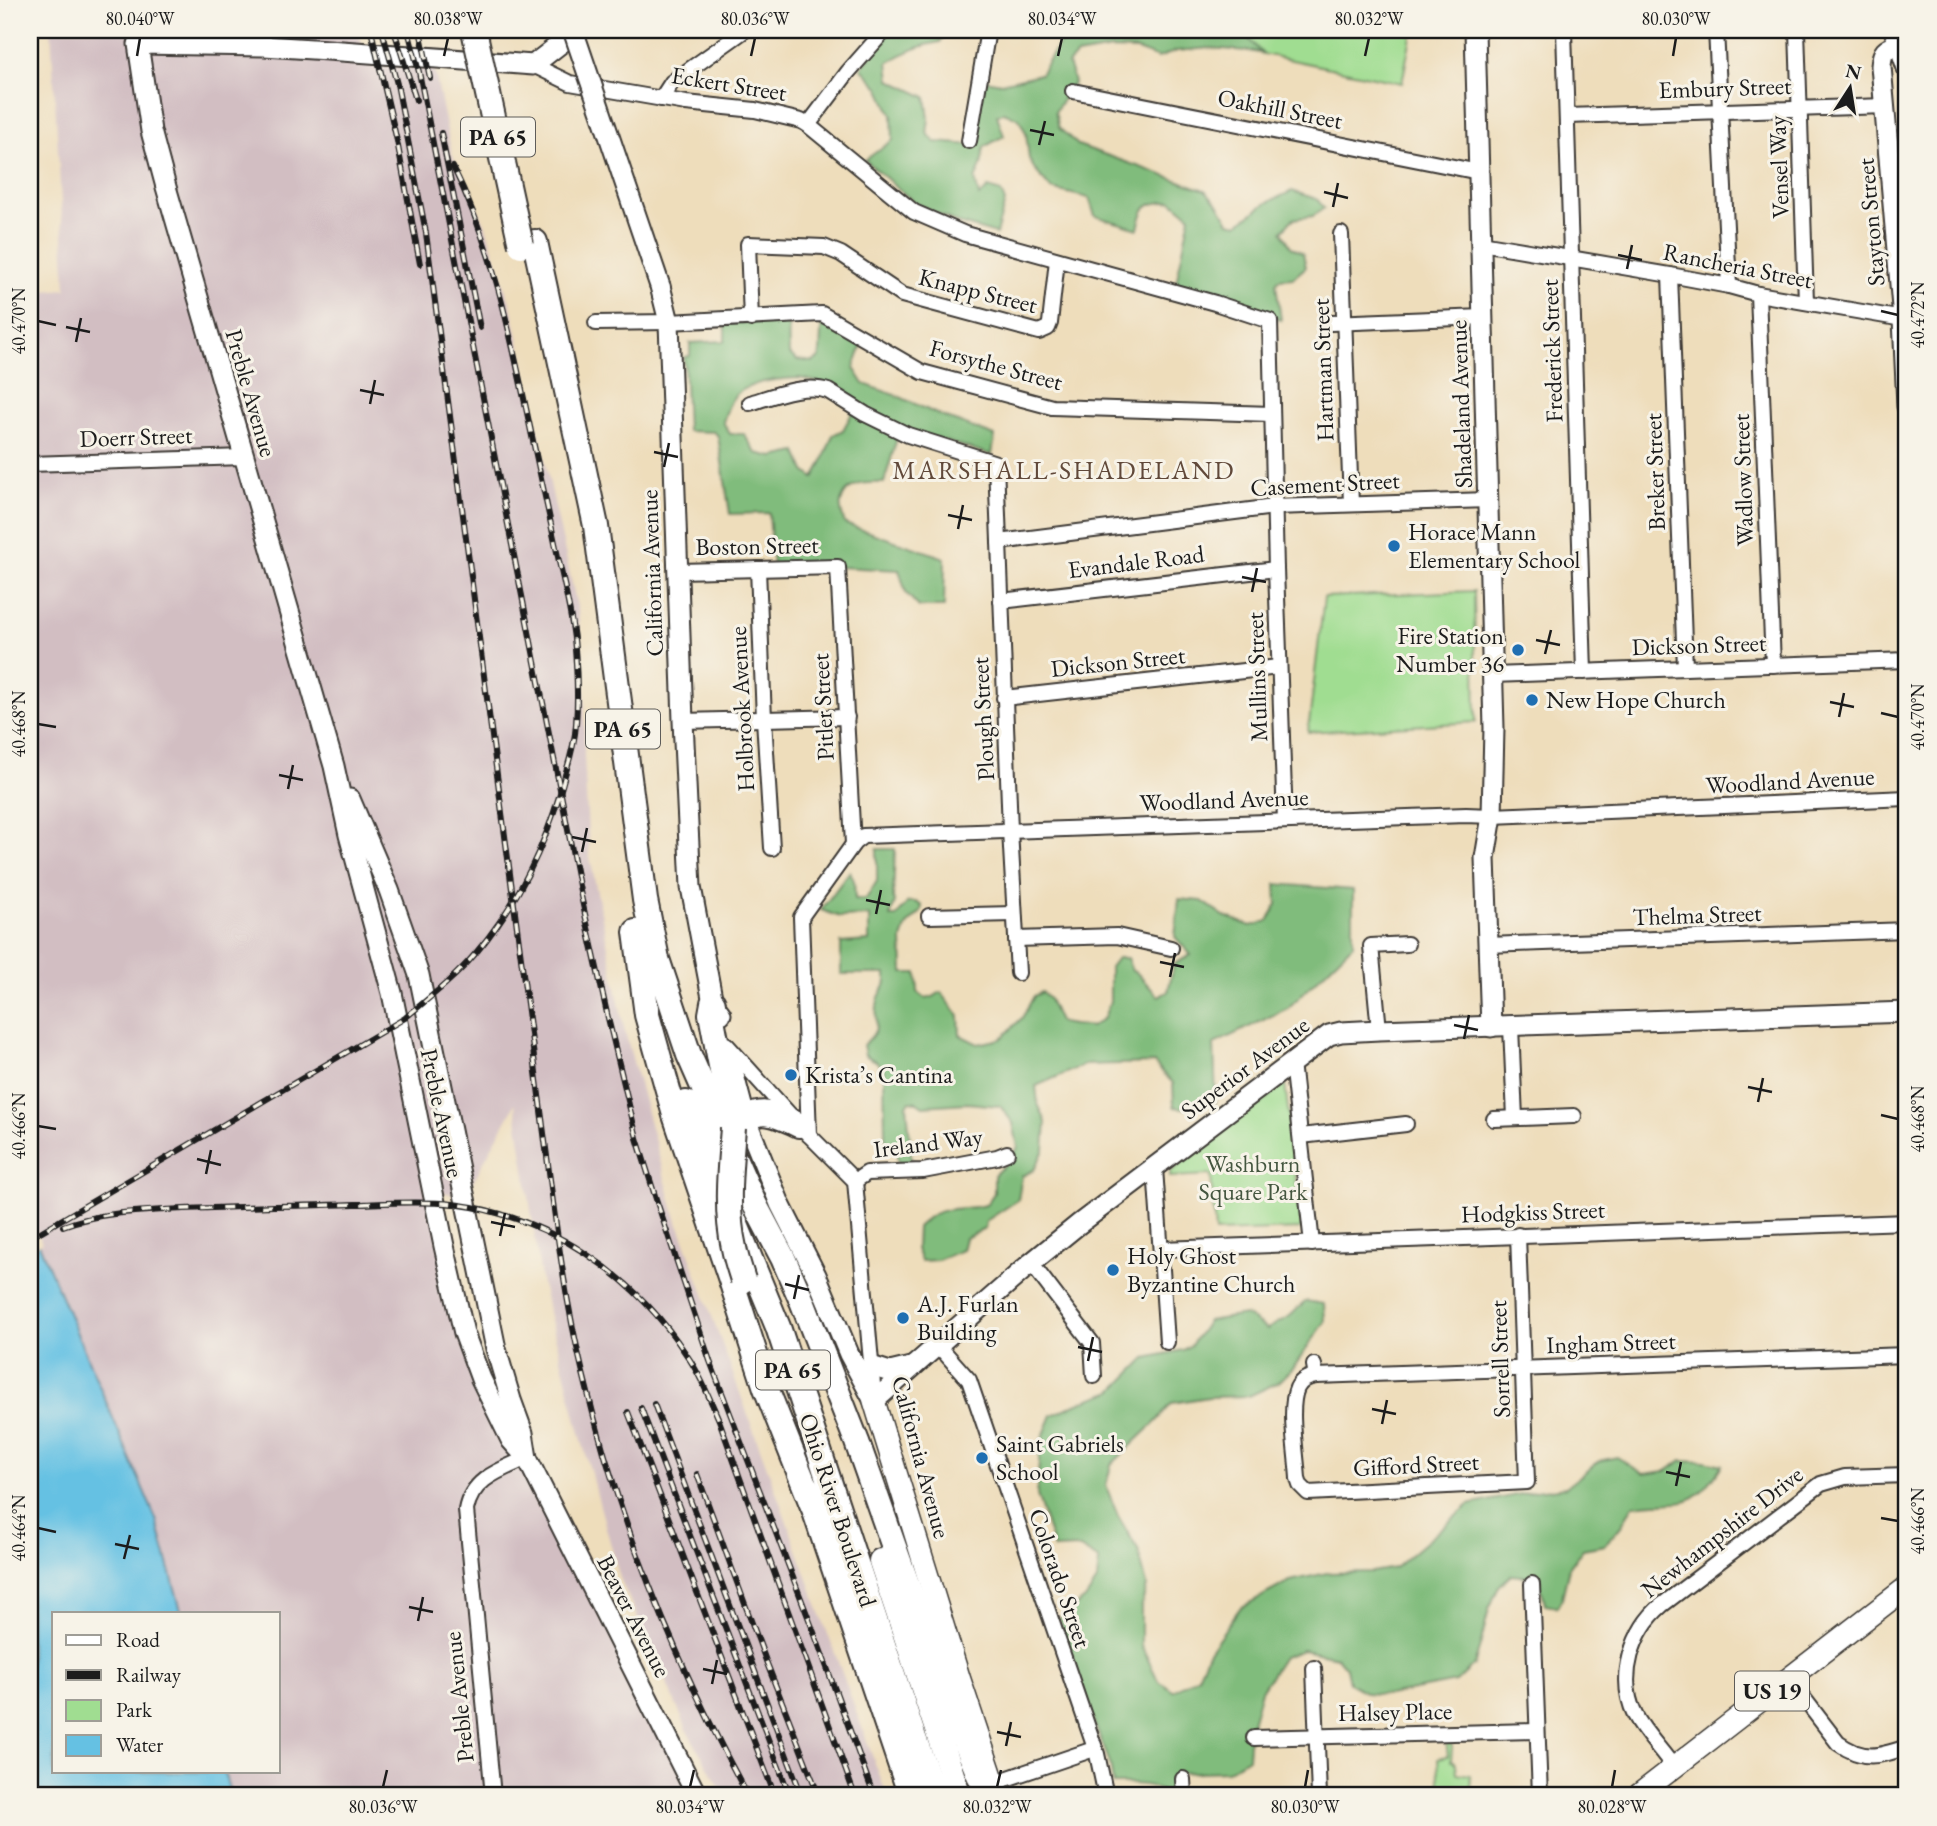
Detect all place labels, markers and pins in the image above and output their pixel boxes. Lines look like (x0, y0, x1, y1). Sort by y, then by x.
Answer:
place label: Horace Mann Elementary School (1408, 516, 1580, 575)
marker: Horace Mann Elementary School (1386, 538, 1402, 554)
place label: Fire Station Number 36 (1396, 620, 1504, 679)
marker: Fire Station Number 36 (1510, 642, 1526, 658)
place label: New Hope Church (1546, 684, 1726, 715)
marker: New Hope Church (1524, 692, 1540, 708)
place label: Krista’s Cantina (805, 1059, 953, 1090)
marker: Krista’s Cantina (783, 1067, 799, 1083)
place label: Holy Ghost Byzantine Church (1127, 1240, 1295, 1299)
marker: Holy Ghost Byzantine Church (1105, 1262, 1121, 1278)
place label: A.J. Furlan Building (916, 1288, 1019, 1347)
marker: A.J. Furlan Building (895, 1310, 911, 1326)
place label: Saint Gabriels School (996, 1428, 1124, 1487)
marker: Saint Gabriels School (974, 1450, 990, 1466)

